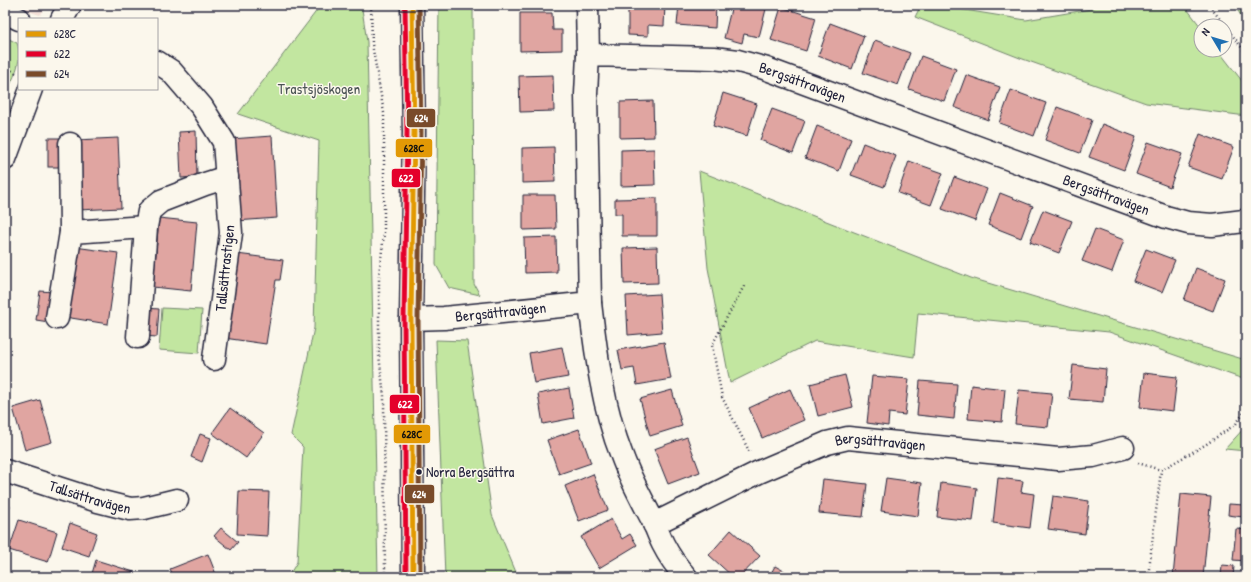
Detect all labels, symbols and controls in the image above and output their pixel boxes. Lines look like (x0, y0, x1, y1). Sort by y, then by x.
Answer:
legend (18, 18, 158, 90)
north arrow (1193, 18, 1233, 58)
text: 628C (54, 25, 77, 42)
text: N (1198, 25, 1213, 38)
text: 622 (54, 45, 70, 62)
street label: Bergsättravägen (757, 56, 849, 108)
text: 624 (54, 65, 69, 82)
park label: Trastsjöskogen (278, 78, 360, 99)
line badge: 624 (406, 108, 436, 128)
text: 624 (414, 111, 428, 125)
line badge: 628C (395, 138, 433, 158)
text: 628C (404, 141, 424, 155)
line badge: 622 (391, 168, 421, 188)
street label: Bergsättravägen (1060, 169, 1153, 220)
text: 622 (399, 171, 414, 185)
street label: Tallsättrastigen (210, 224, 240, 312)
street label: Bergsättravägen (454, 297, 547, 327)
line badge: 622 (389, 394, 420, 414)
text: 622 (398, 397, 413, 411)
line badge: 628C (393, 424, 431, 444)
text: 628C (402, 427, 422, 441)
street label: Bergsättravägen (833, 427, 927, 456)
place label: Norra Bergsättra (426, 462, 515, 482)
marker: Norra Bergsättra (414, 467, 424, 477)
street label: Tallsättravägen (46, 475, 133, 519)
line badge: 624 (404, 484, 435, 504)
text: 624 (412, 487, 426, 501)

